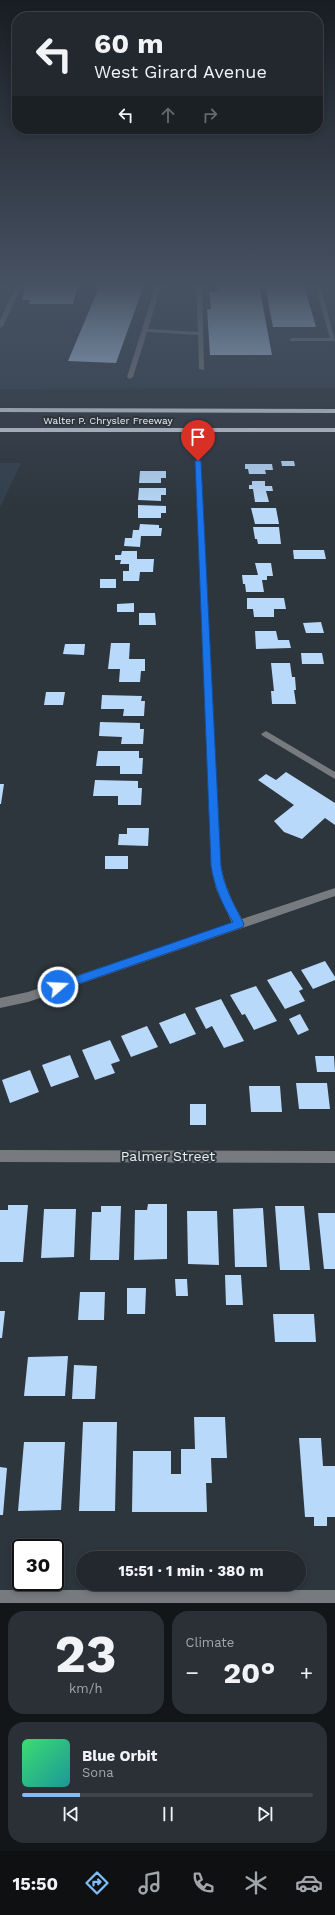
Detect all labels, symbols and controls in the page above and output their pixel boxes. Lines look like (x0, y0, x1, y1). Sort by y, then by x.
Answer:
text: 60 m (94, 27, 164, 60)
icon: left (28, 28, 80, 80)
text: West Girard Avenue (94, 61, 267, 82)
icon: left (115, 104, 137, 126)
icon: ahead (157, 104, 179, 126)
icon: right (199, 104, 221, 126)
street label: Walter P. Chrysler Freeway (43, 415, 173, 426)
pin (181, 420, 215, 461)
icon: arrive (187, 426, 209, 448)
position arrow (37, 966, 79, 1008)
street label: Palmer Street (121, 1148, 215, 1164)
speed limit sign: 30 (12, 1539, 64, 1591)
text: 15:51 · 1 min · 380 m (118, 1562, 264, 1580)
text: 23 (55, 1624, 117, 1685)
text: Climate (186, 1635, 234, 1650)
text: 20° (223, 1655, 275, 1690)
text: − (186, 1660, 199, 1685)
text: + (300, 1660, 313, 1685)
text: km/h (69, 1681, 103, 1696)
text: Blue Orbit (82, 1747, 157, 1765)
text: Sona (82, 1765, 114, 1780)
icon: previous (60, 1803, 82, 1825)
icon: pause (157, 1803, 179, 1825)
icon: next (254, 1803, 276, 1825)
icon: directions (83, 1869, 111, 1897)
icon: music (136, 1869, 164, 1897)
icon: phone (189, 1869, 217, 1897)
icon: climate (242, 1869, 270, 1897)
icon: car (295, 1869, 323, 1897)
text: 15:50 (12, 1873, 58, 1894)

